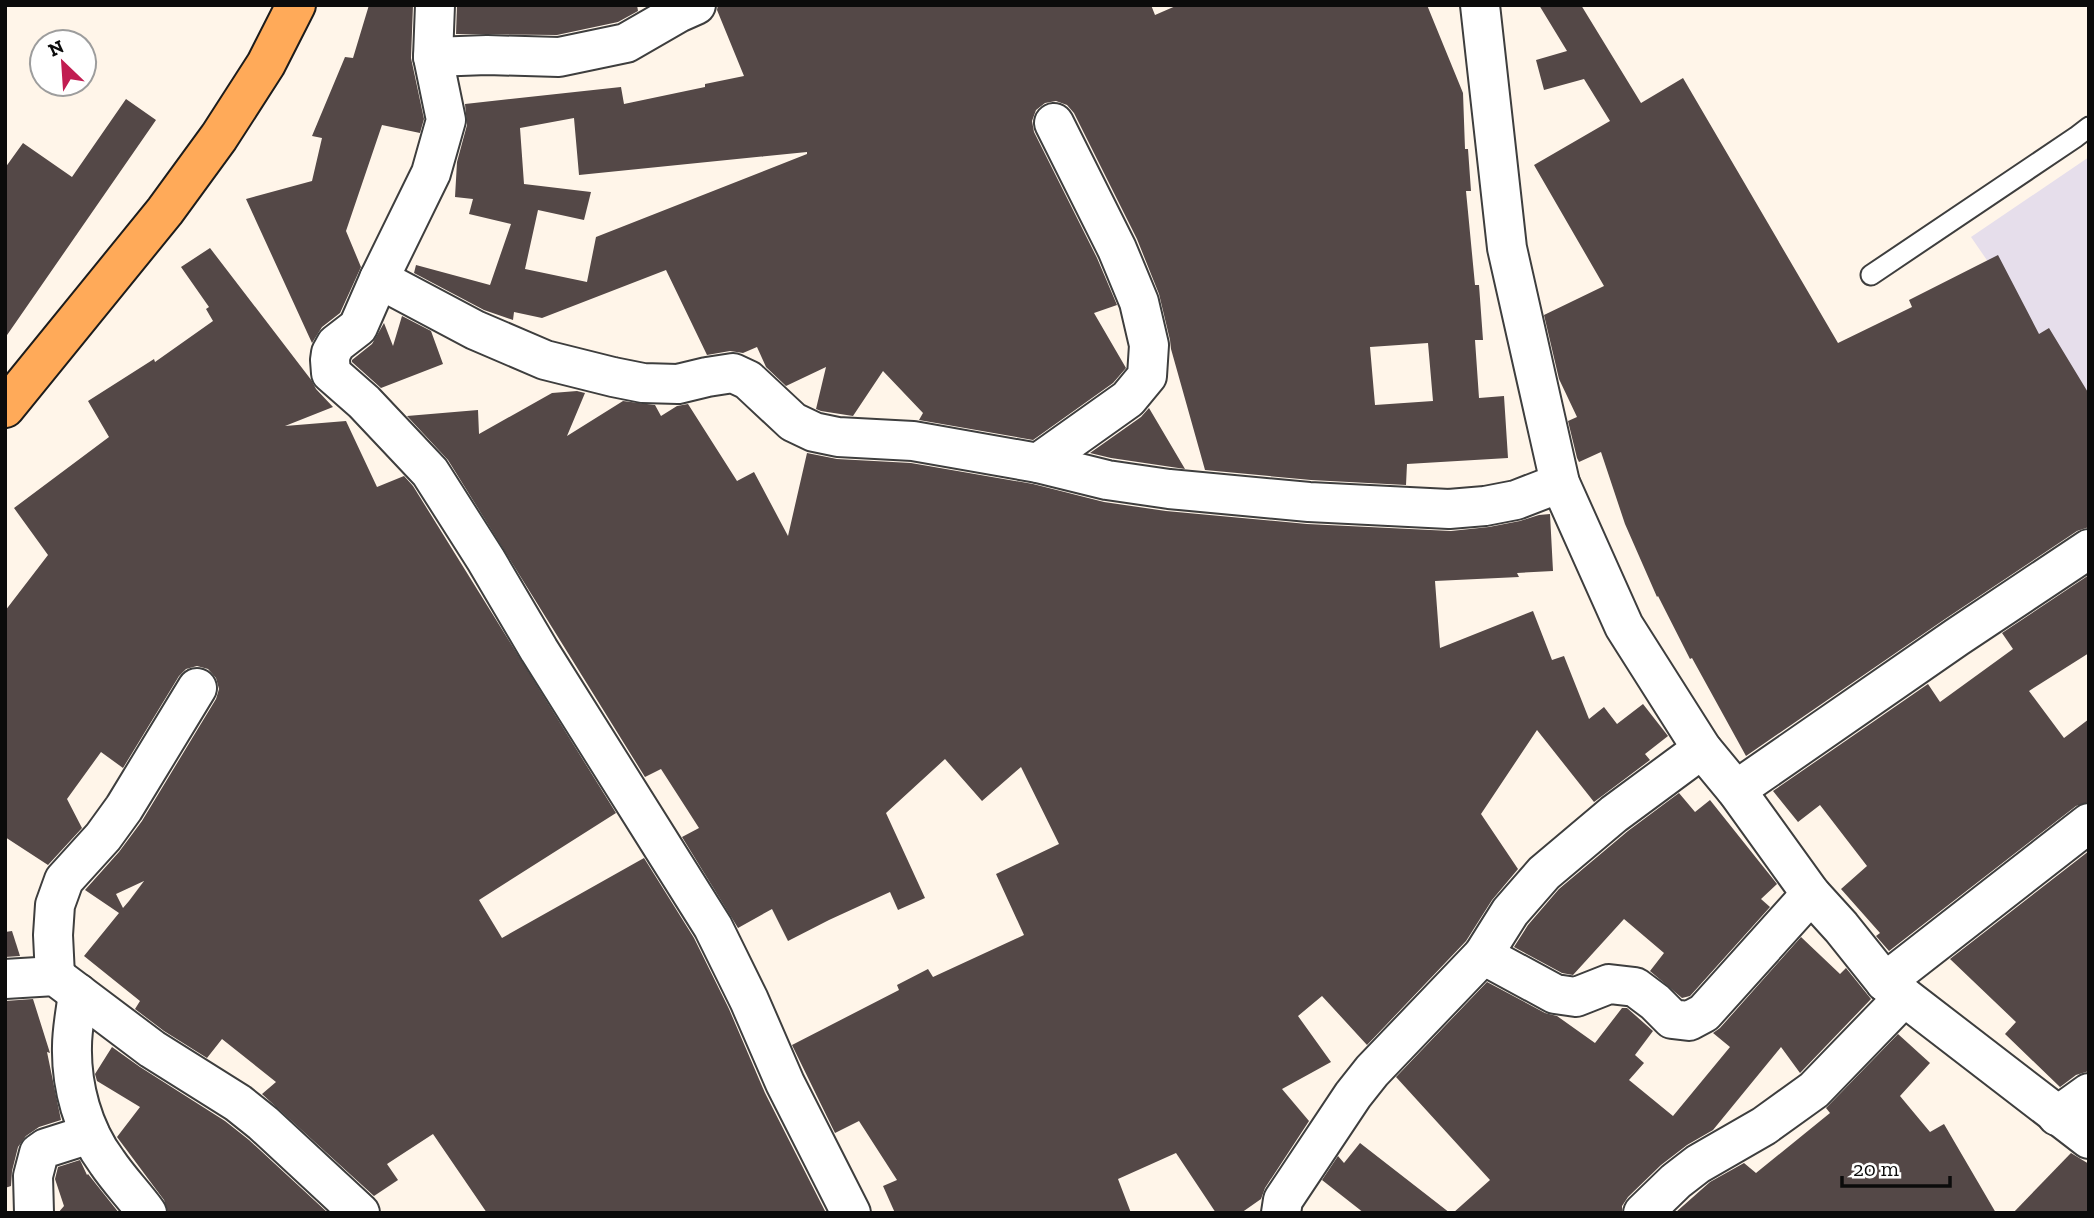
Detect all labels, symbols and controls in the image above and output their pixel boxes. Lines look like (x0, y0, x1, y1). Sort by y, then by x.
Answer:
north arrow (28, 28, 98, 98)
text: N (45, 35, 67, 62)
scale bar (1842, 1144, 1951, 1188)
text: 20 m (1853, 1156, 1899, 1181)

